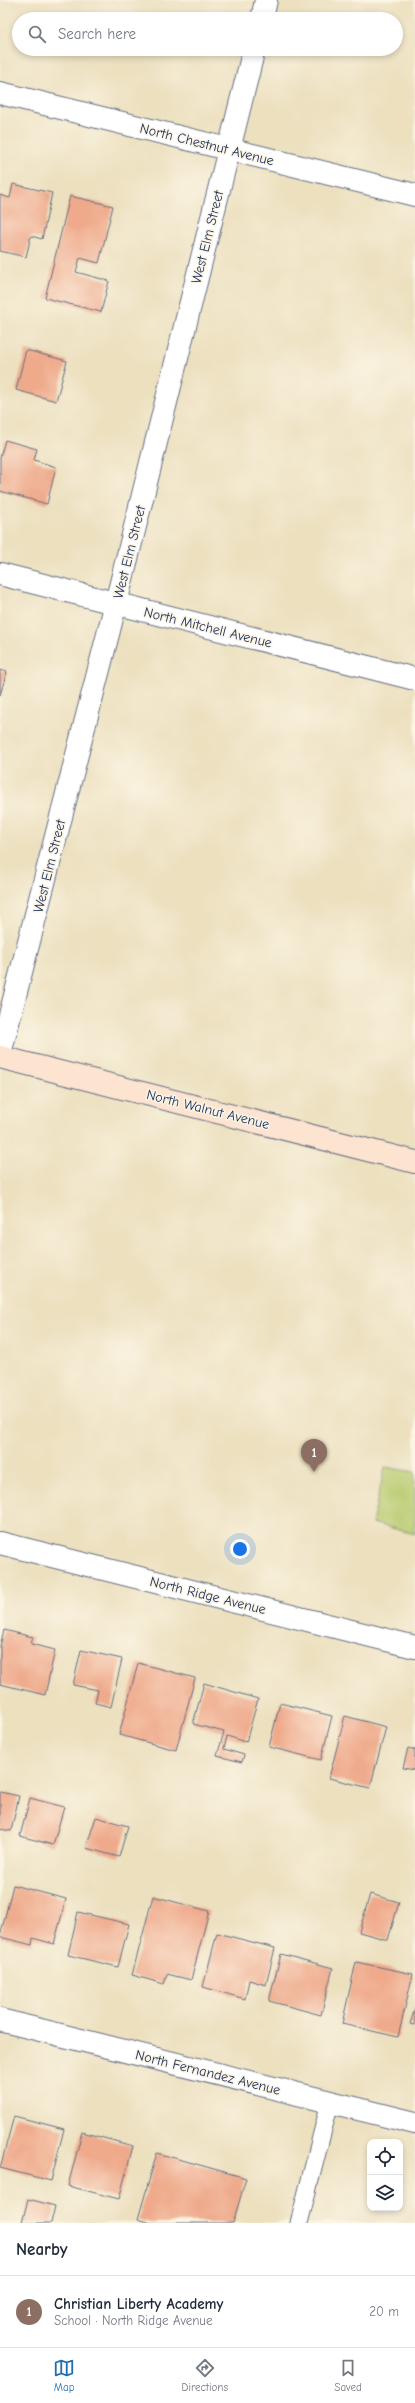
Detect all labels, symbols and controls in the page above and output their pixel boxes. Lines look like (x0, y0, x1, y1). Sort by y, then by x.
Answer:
search box (12, 12, 403, 56)
icon: search (26, 23, 48, 45)
text: Search here (58, 25, 136, 43)
street label: North Chestnut Avenue (138, 120, 276, 169)
street label: West Elm Street (188, 188, 228, 286)
street label: West Elm Street (110, 503, 150, 601)
street label: North Mitchell Avenue (142, 603, 274, 652)
street label: West Elm Street (30, 817, 70, 915)
street label: North Walnut Avenue (145, 1086, 271, 1133)
pin: 1 (301, 1439, 327, 1472)
your location (230, 1539, 250, 1559)
street label: North Ridge Avenue (148, 1573, 268, 1618)
street label: North Fernandez Avenue (134, 2046, 282, 2099)
map controls (367, 2139, 403, 2211)
button: locate (367, 2139, 403, 2175)
button: layers (367, 2175, 403, 2211)
text: Nearby (16, 2240, 67, 2259)
text: Christian Liberty Academy (54, 2295, 223, 2313)
text: 1 (26, 2304, 32, 2319)
text: 20 m (369, 2304, 399, 2319)
text: School · North Ridge Avenue (54, 2313, 213, 2328)
tab: Map (53, 2357, 75, 2394)
tab: Directions (181, 2357, 228, 2394)
tab: Saved (334, 2357, 362, 2394)

